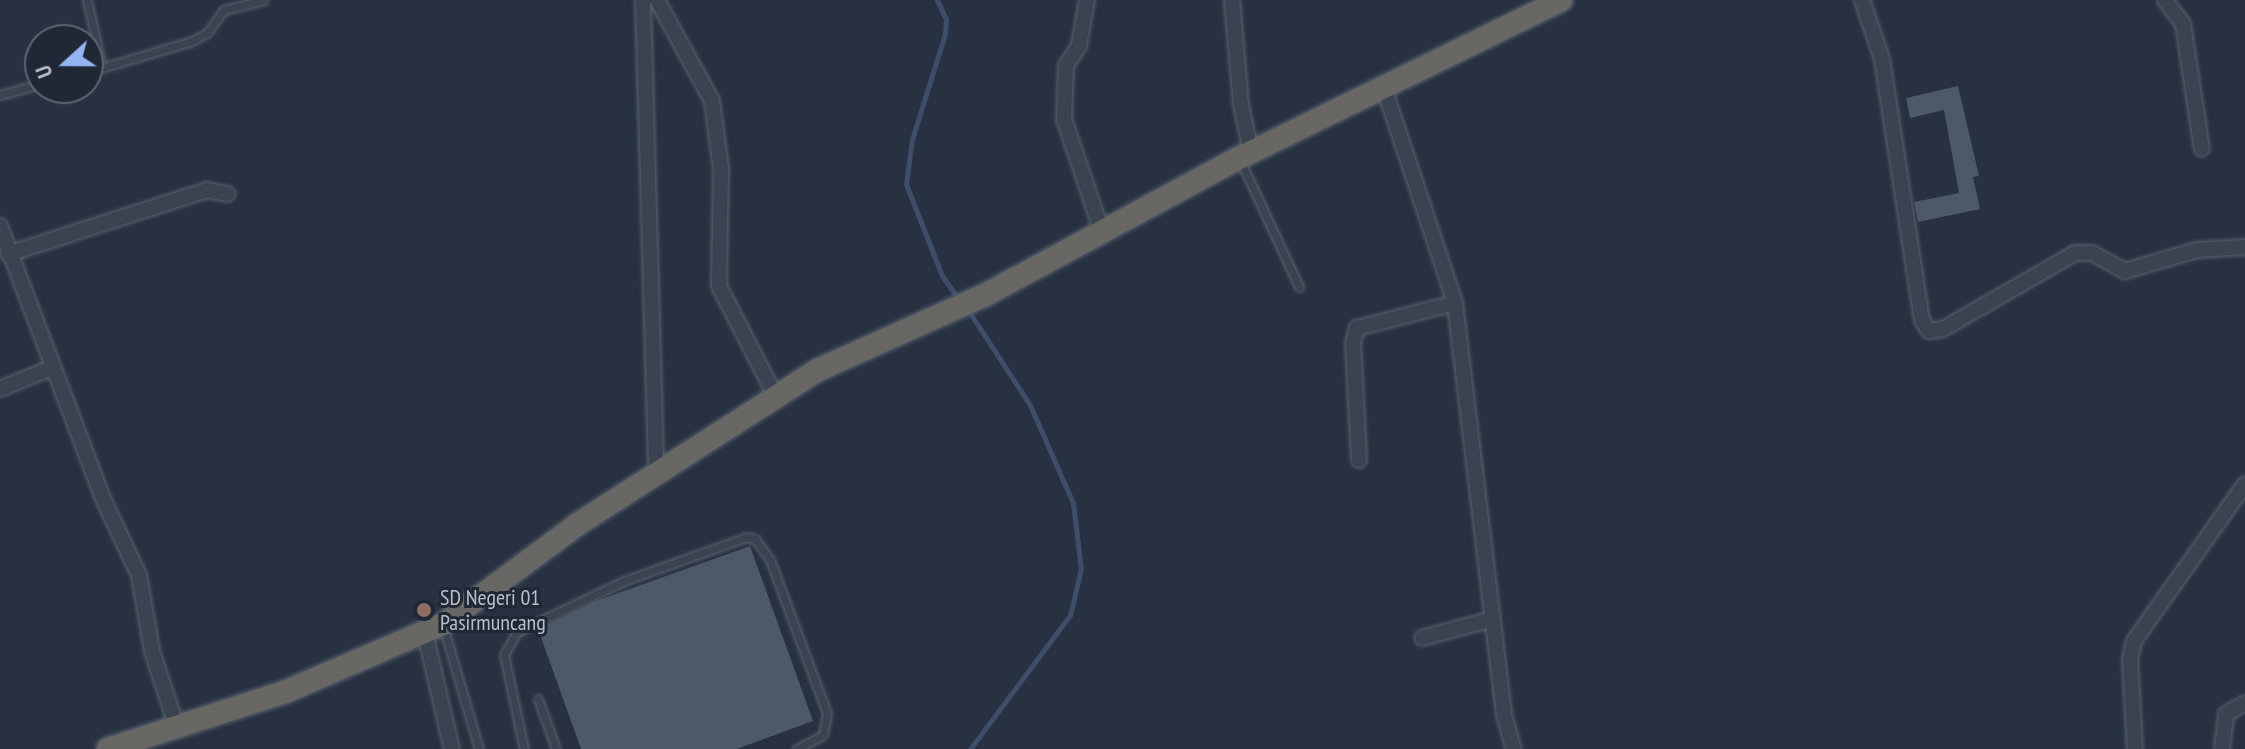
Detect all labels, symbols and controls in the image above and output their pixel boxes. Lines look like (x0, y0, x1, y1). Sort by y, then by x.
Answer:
north arrow (24, 24, 104, 104)
text: U (28, 62, 59, 82)
place label: SD Negeri 01 Pasirmuncang (440, 584, 546, 636)
marker: SD Negeri 01 Pasirmuncang (415, 601, 433, 619)

